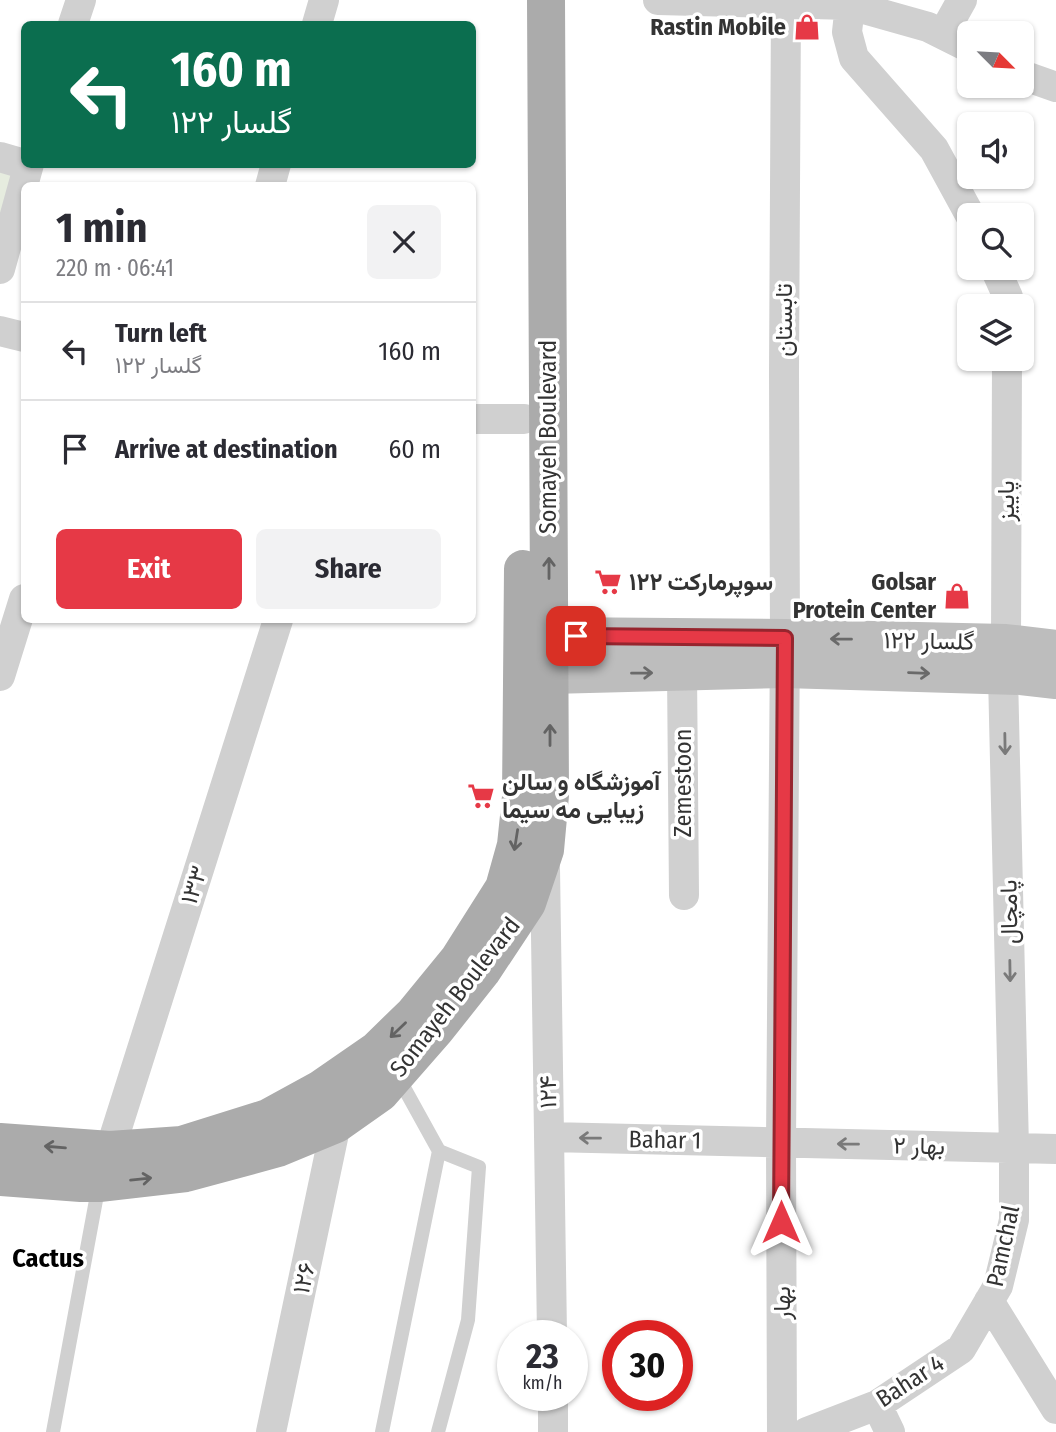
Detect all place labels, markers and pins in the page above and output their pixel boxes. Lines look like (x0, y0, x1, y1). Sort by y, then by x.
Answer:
shop icon: Rastin Mobile (792, 12, 822, 42)
place label: Rastin Mobile (650, 13, 786, 41)
supermarket icon: سوپرمارکت ۱۲۲ (593, 567, 623, 597)
place label: سوپرمارکت ۱۲۲ (629, 568, 773, 598)
place label: Golsar Protein Center (793, 568, 936, 624)
shop icon: Golsar Protein Center (942, 581, 972, 611)
pin (546, 606, 606, 666)
place label: آموزشگاه و سالن زیبایی مه سیما (502, 768, 662, 825)
supermarket icon: آموزشگاه و سالن زیبایی مه سیما (466, 781, 496, 811)

